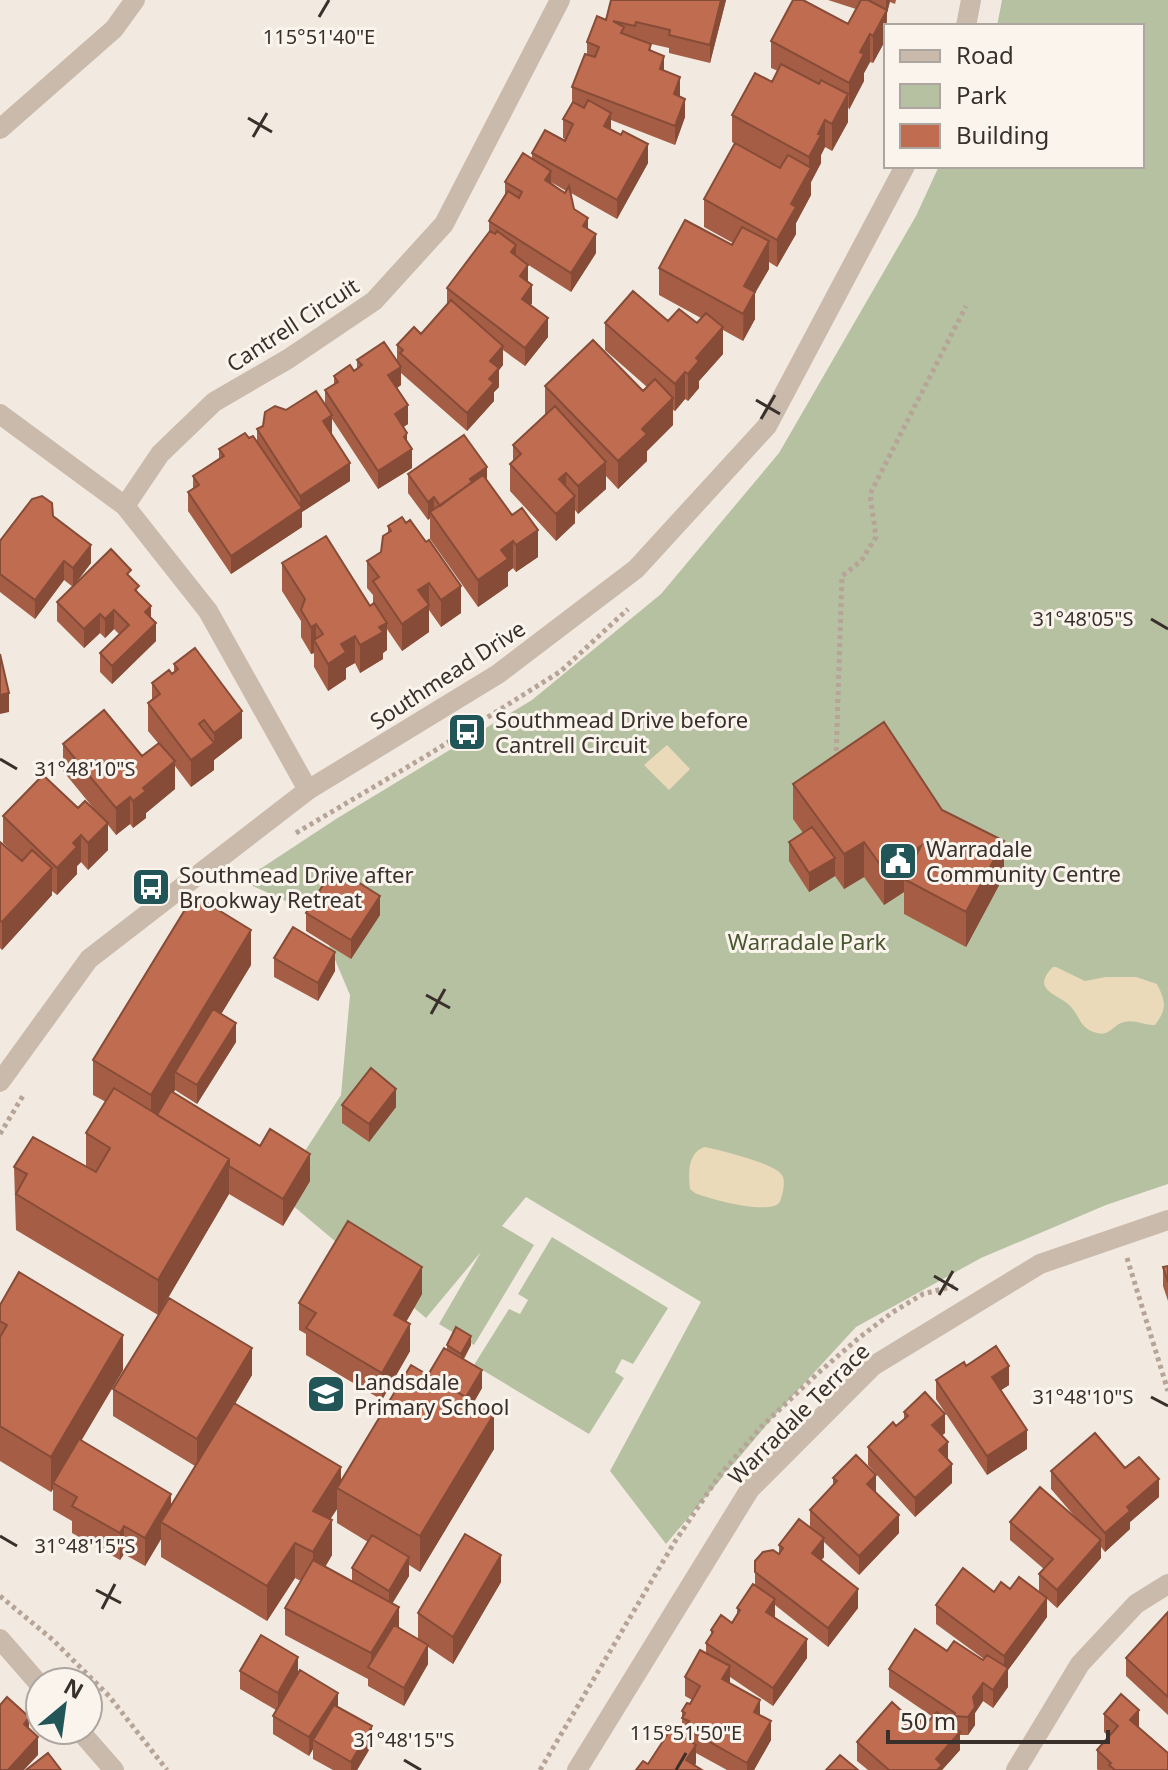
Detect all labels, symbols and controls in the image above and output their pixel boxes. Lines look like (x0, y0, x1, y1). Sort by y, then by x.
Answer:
text: 115°51'40"E (263, 23, 375, 50)
legend (884, 24, 1144, 168)
text: Road (956, 38, 1014, 71)
text: Park (956, 78, 1007, 111)
text: Building (956, 118, 1049, 151)
street label: Cantrell Circuit (220, 270, 364, 378)
text: 31°48'05"S (1033, 605, 1133, 632)
street label: Southmead Drive (364, 613, 530, 735)
place label: Southmead Drive before Cantrell Circuit (495, 704, 748, 759)
bus stop icon: Southmead Drive before Cantrell Circuit (446, 711, 488, 753)
text: 31°48'10"S (35, 755, 135, 782)
place label: Warradale Community Centre (926, 833, 1121, 888)
public building icon: Warradale Community Centre (877, 840, 919, 882)
place label: Southmead Drive after Brookway Retreat (179, 859, 414, 914)
bus stop icon: Southmead Drive after Brookway Retreat (130, 866, 172, 908)
park label: Warradale Park (728, 926, 887, 956)
street label: Warradale Terrace (721, 1336, 875, 1490)
place label: Landsdale Primary School (354, 1366, 510, 1421)
school or university icon: Landsdale Primary School (305, 1373, 347, 1415)
text: 31°48'10"S (1033, 1383, 1133, 1410)
text: 31°48'15"S (35, 1532, 135, 1559)
north arrow (24, 1666, 104, 1746)
text: N (59, 1670, 89, 1705)
scale bar (888, 1694, 1108, 1744)
text: 50 m (900, 1704, 956, 1737)
text: 115°51'50"E (630, 1719, 742, 1746)
text: 31°48'15"S (354, 1726, 454, 1753)

